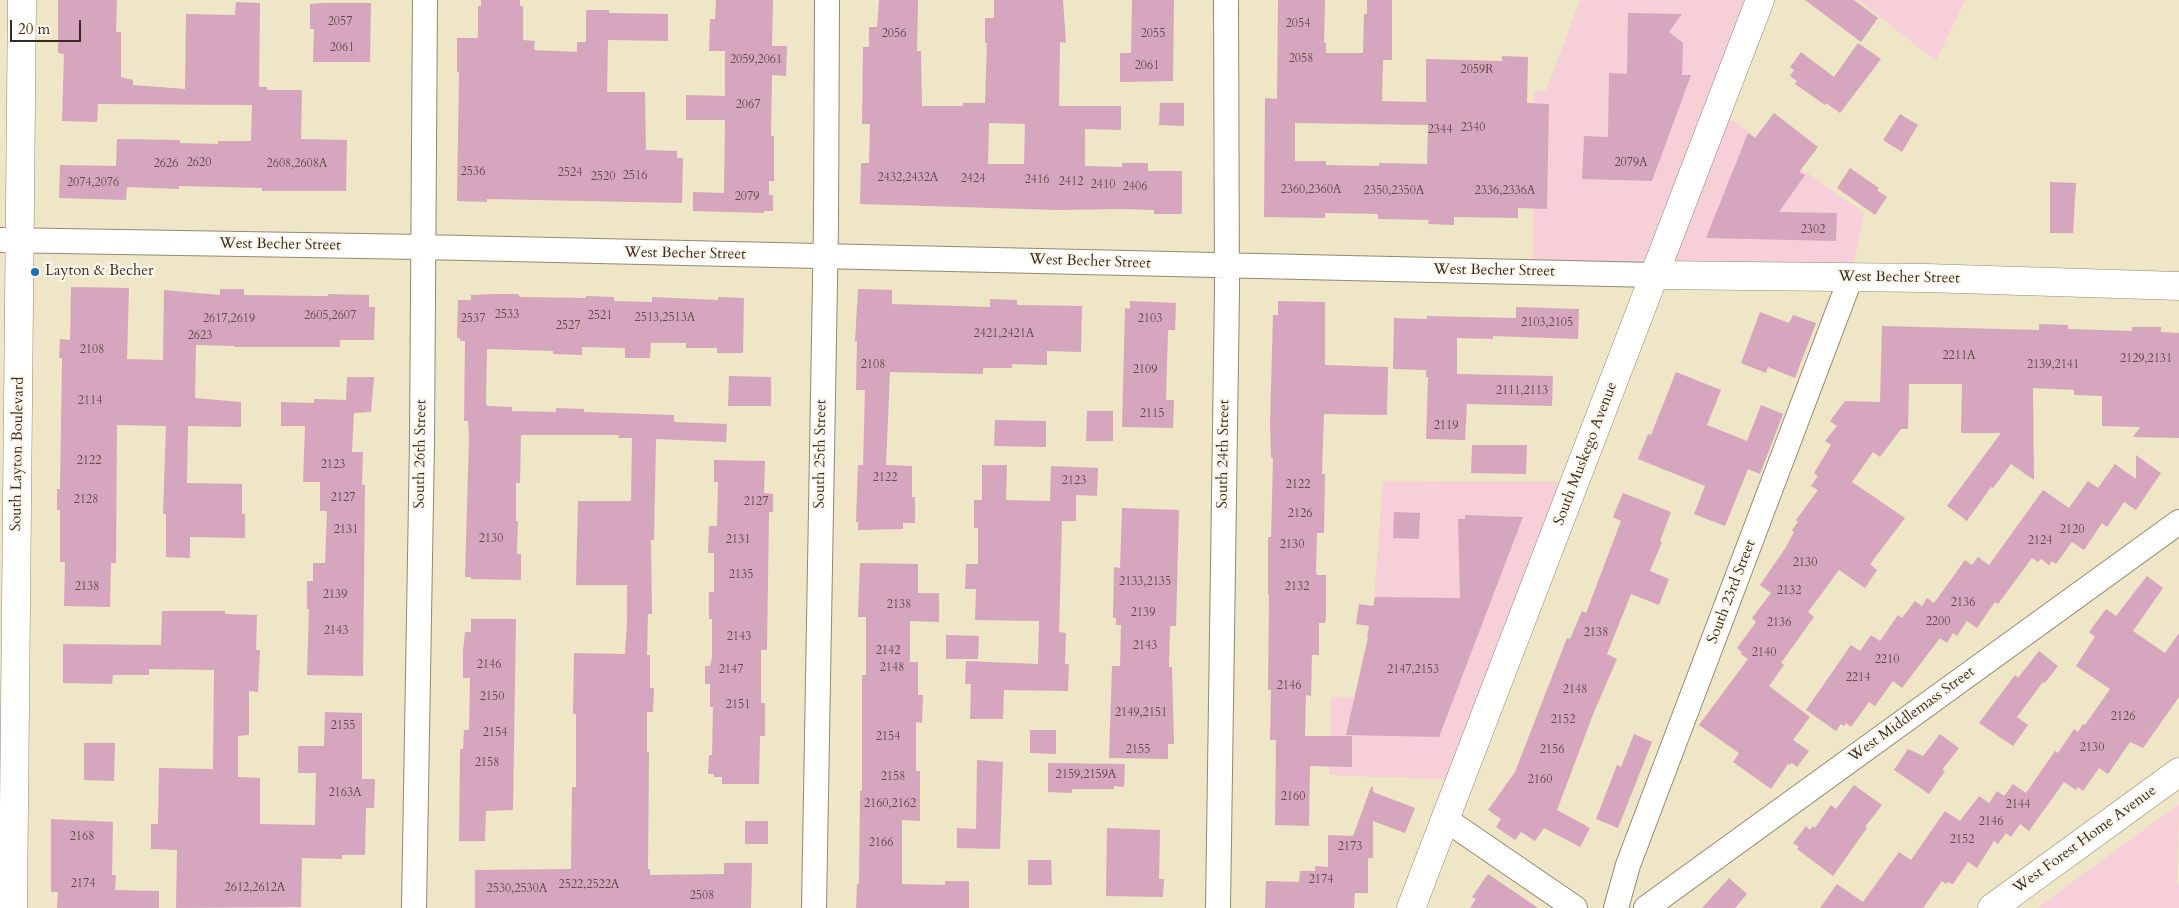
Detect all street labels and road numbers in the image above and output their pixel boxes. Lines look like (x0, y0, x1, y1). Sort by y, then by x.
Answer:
street label: West Becher Street (219, 235, 341, 255)
street label: West Becher Street (624, 244, 746, 264)
street label: West Becher Street (1029, 251, 1151, 273)
street label: West Becher Street (1433, 261, 1555, 281)
street label: West Becher Street (1838, 268, 1960, 288)
street label: South Layton Boulevard (8, 377, 28, 531)
street label: South Muskego Avenue (1550, 380, 1622, 528)
street label: South 26th Street (411, 399, 431, 509)
street label: South 25th Street (811, 399, 831, 509)
street label: South 24th Street (1214, 399, 1234, 509)
street label: South 23rd Street (1704, 538, 1760, 646)
street label: West Middlemass Street (1845, 663, 1979, 767)
street label: West Forest Home Avenue (2010, 782, 2160, 898)

